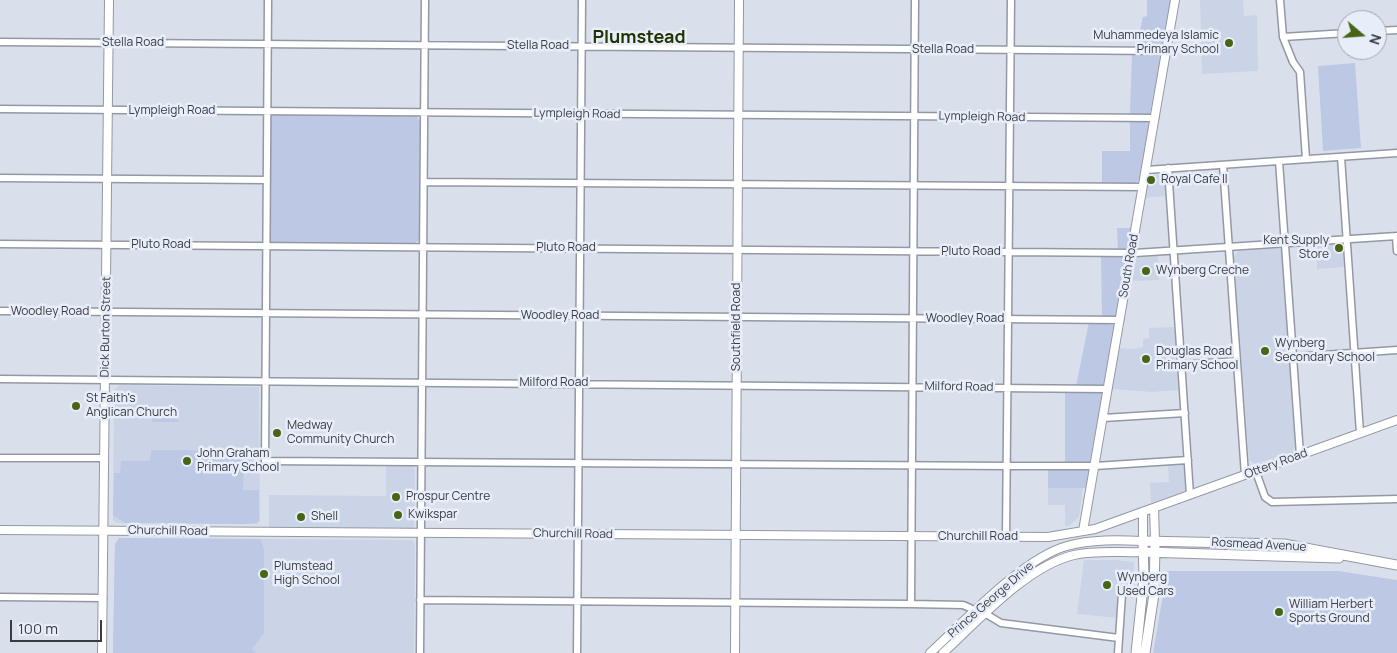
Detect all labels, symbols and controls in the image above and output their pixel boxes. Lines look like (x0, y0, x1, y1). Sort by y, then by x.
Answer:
north arrow (1337, 10, 1387, 60)
district label: Plumstead (592, 27, 686, 49)
place label: Muhammedeya Islamic Primary School (1093, 29, 1219, 57)
text: N (1365, 32, 1386, 47)
street label: Stella Road (102, 36, 164, 50)
marker: Muhammedeya Islamic Primary School (1223, 37, 1235, 49)
street label: Stella Road (507, 39, 569, 53)
street label: Stella Road (912, 43, 974, 57)
street label: Lympleigh Road (129, 104, 215, 118)
street label: Lympleigh Road (533, 106, 621, 122)
street label: Lympleigh Road (938, 109, 1026, 125)
place label: Royal Cafe II (1161, 173, 1228, 187)
marker: Royal Cafe II (1145, 174, 1157, 186)
street label: South Road (1116, 233, 1142, 299)
place label: Kent Supply Store (1263, 234, 1329, 262)
street label: Pluto Road (131, 238, 191, 252)
street label: Pluto Road (536, 241, 596, 255)
marker: Kent Supply Store (1333, 242, 1345, 254)
street label: Pluto Road (941, 245, 1001, 259)
place label: Wynberg Creche (1156, 264, 1249, 278)
marker: Wynberg Creche (1140, 265, 1152, 277)
street label: Dick Burton Street (98, 276, 114, 378)
street label: Southfield Road (730, 283, 744, 371)
street label: Woodley Road (11, 305, 89, 319)
street label: Woodley Road (521, 309, 599, 323)
street label: Woodley Road (926, 312, 1004, 326)
place label: Wynberg Secondary School (1275, 337, 1375, 365)
place label: Douglas Road Primary School (1156, 345, 1238, 373)
marker: Wynberg Secondary School (1259, 345, 1271, 357)
marker: Douglas Road Primary School (1140, 353, 1152, 365)
street label: Milford Road (520, 376, 588, 390)
street label: Milford Road (924, 379, 994, 395)
place label: St Faith's Anglican Church (86, 392, 177, 420)
marker: St Faith's Anglican Church (70, 400, 82, 412)
place label: Medway Community Church (287, 419, 394, 447)
marker: Medway Community Church (271, 427, 283, 439)
street label: Ottery Road (1243, 446, 1309, 482)
place label: John Graham Primary School (197, 447, 279, 475)
marker: John Graham Primary School (181, 455, 193, 467)
place label: Prospur Centre (406, 490, 490, 504)
marker: Prospur Centre (390, 491, 402, 503)
place label: Kwikspar (408, 508, 457, 522)
marker: Kwikspar (392, 509, 404, 521)
place label: Shell (311, 510, 338, 524)
marker: Shell (295, 511, 307, 523)
street label: Churchill Road (128, 523, 208, 539)
street label: Churchill Road (533, 526, 613, 542)
street label: Churchill Road (938, 530, 1018, 544)
street label: Rosmead Avenue (1211, 535, 1307, 555)
street label: Prince George Drive (945, 559, 1037, 641)
place label: Plumstead High School (274, 560, 340, 588)
marker: Plumstead High School (258, 568, 270, 580)
place label: Wynberg Used Cars (1117, 571, 1174, 599)
marker: Wynberg Used Cars (1101, 579, 1113, 591)
place label: William Herbert Sports Ground (1289, 598, 1373, 626)
marker: William Herbert Sports Ground (1273, 606, 1285, 618)
scale bar (12, 610, 105, 642)
text: 100 m (18, 618, 58, 639)

